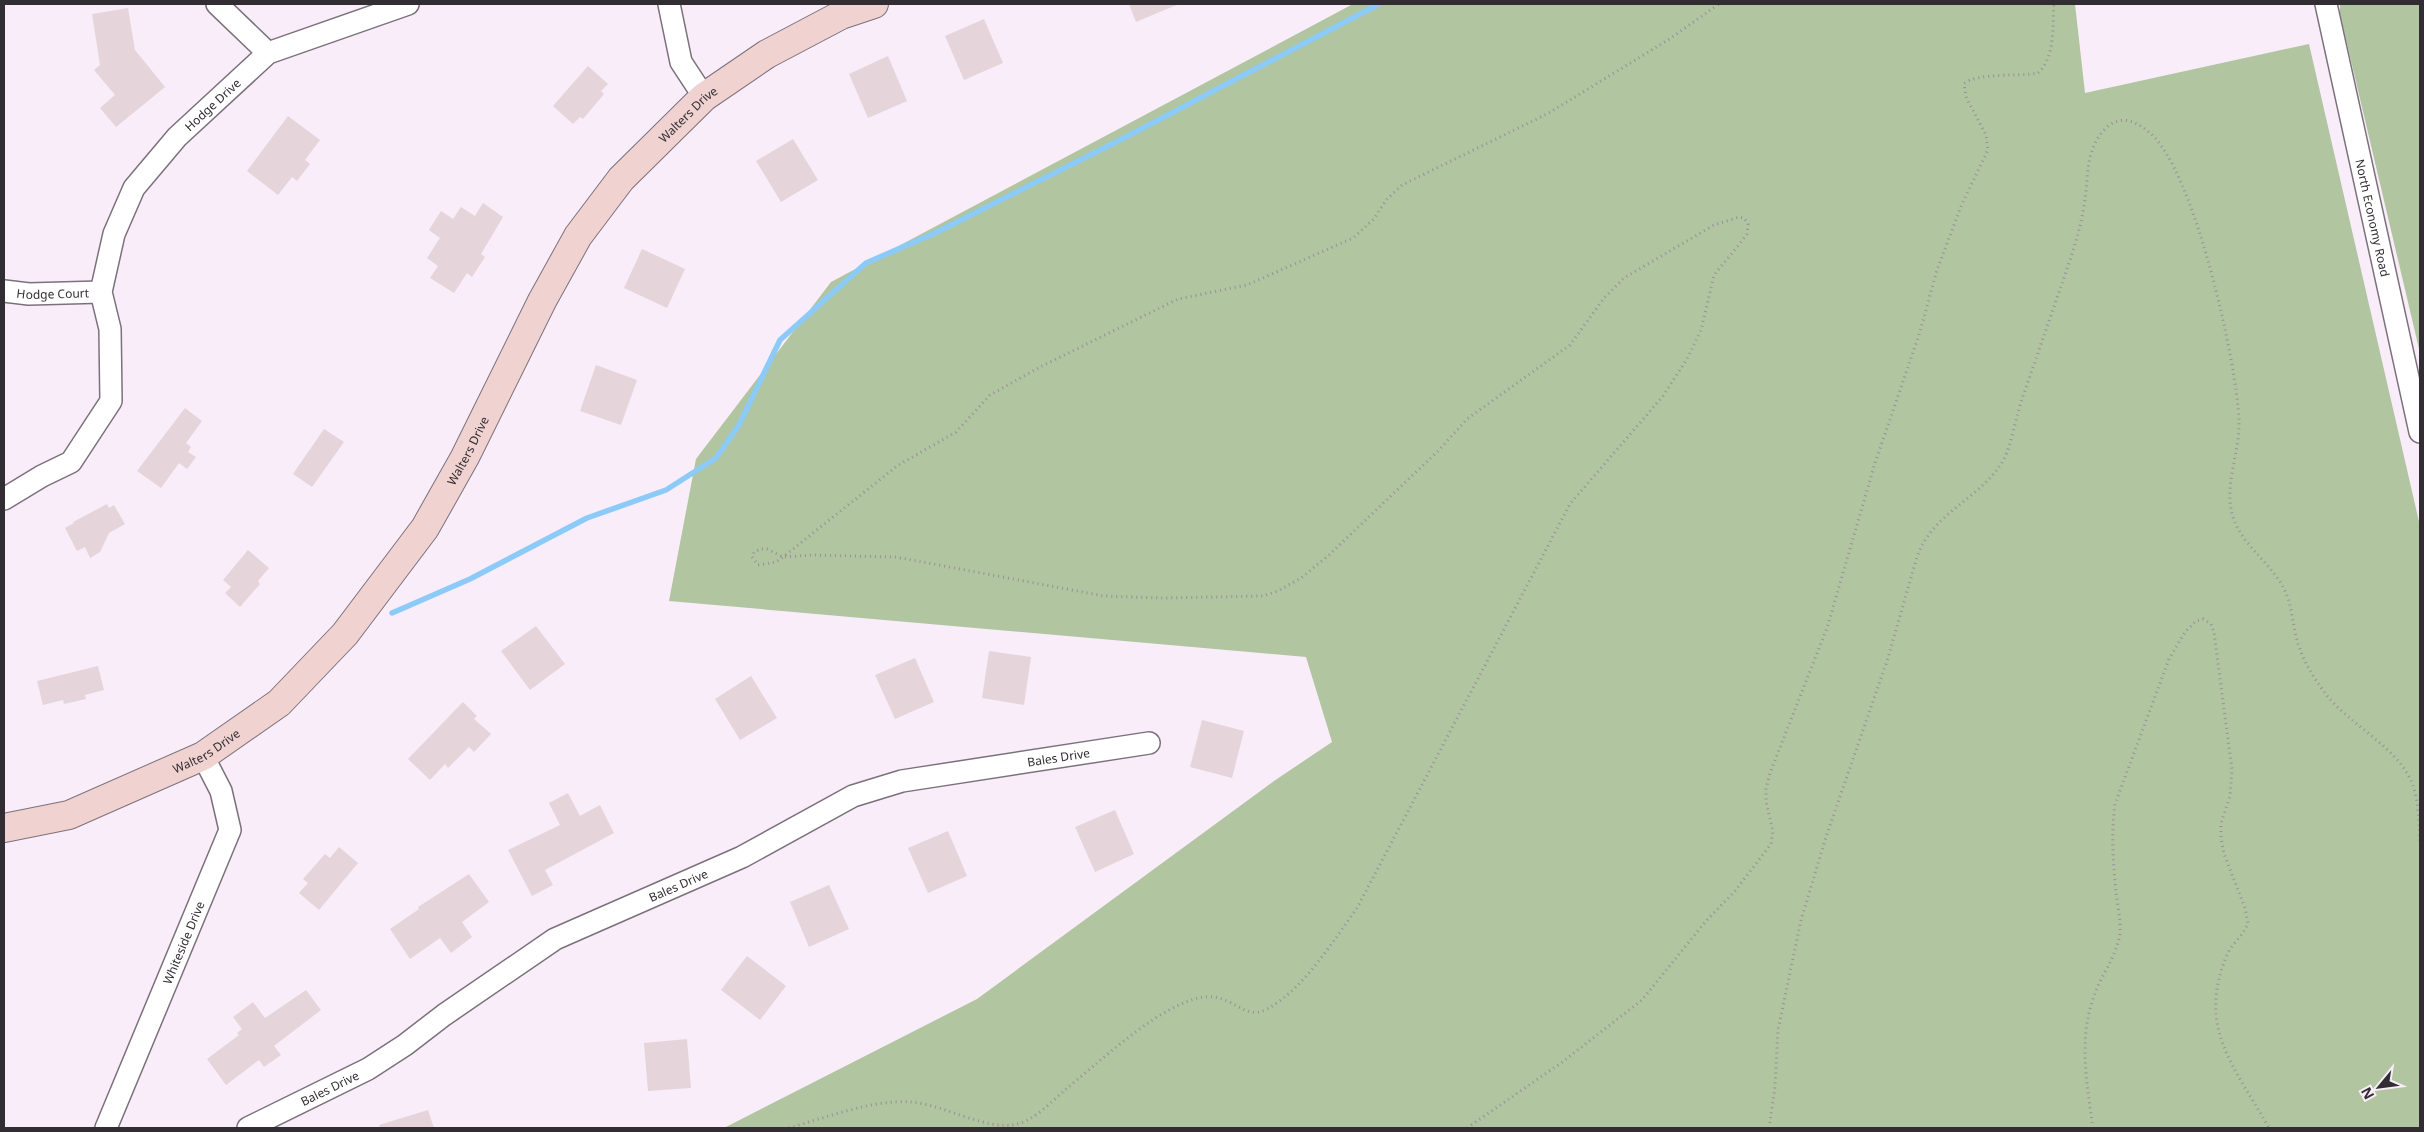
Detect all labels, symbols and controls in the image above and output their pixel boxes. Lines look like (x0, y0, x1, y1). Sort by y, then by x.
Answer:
street label: Hodge Drive (181, 74, 244, 135)
street label: Walters Drive (654, 82, 721, 146)
street label: North Economy Road (2352, 157, 2394, 278)
street label: Hodge Court (16, 284, 90, 303)
street label: Walters Drive (442, 413, 492, 488)
street label: Walters Drive (170, 724, 243, 777)
street label: Bales Drive (1026, 744, 1091, 770)
street label: Bales Drive (646, 864, 711, 905)
street label: Whiteside Drive (158, 898, 208, 987)
north arrow (2354, 1062, 2404, 1112)
street label: Bales Drive (298, 1066, 362, 1109)
text: N (2356, 1084, 2378, 1103)

